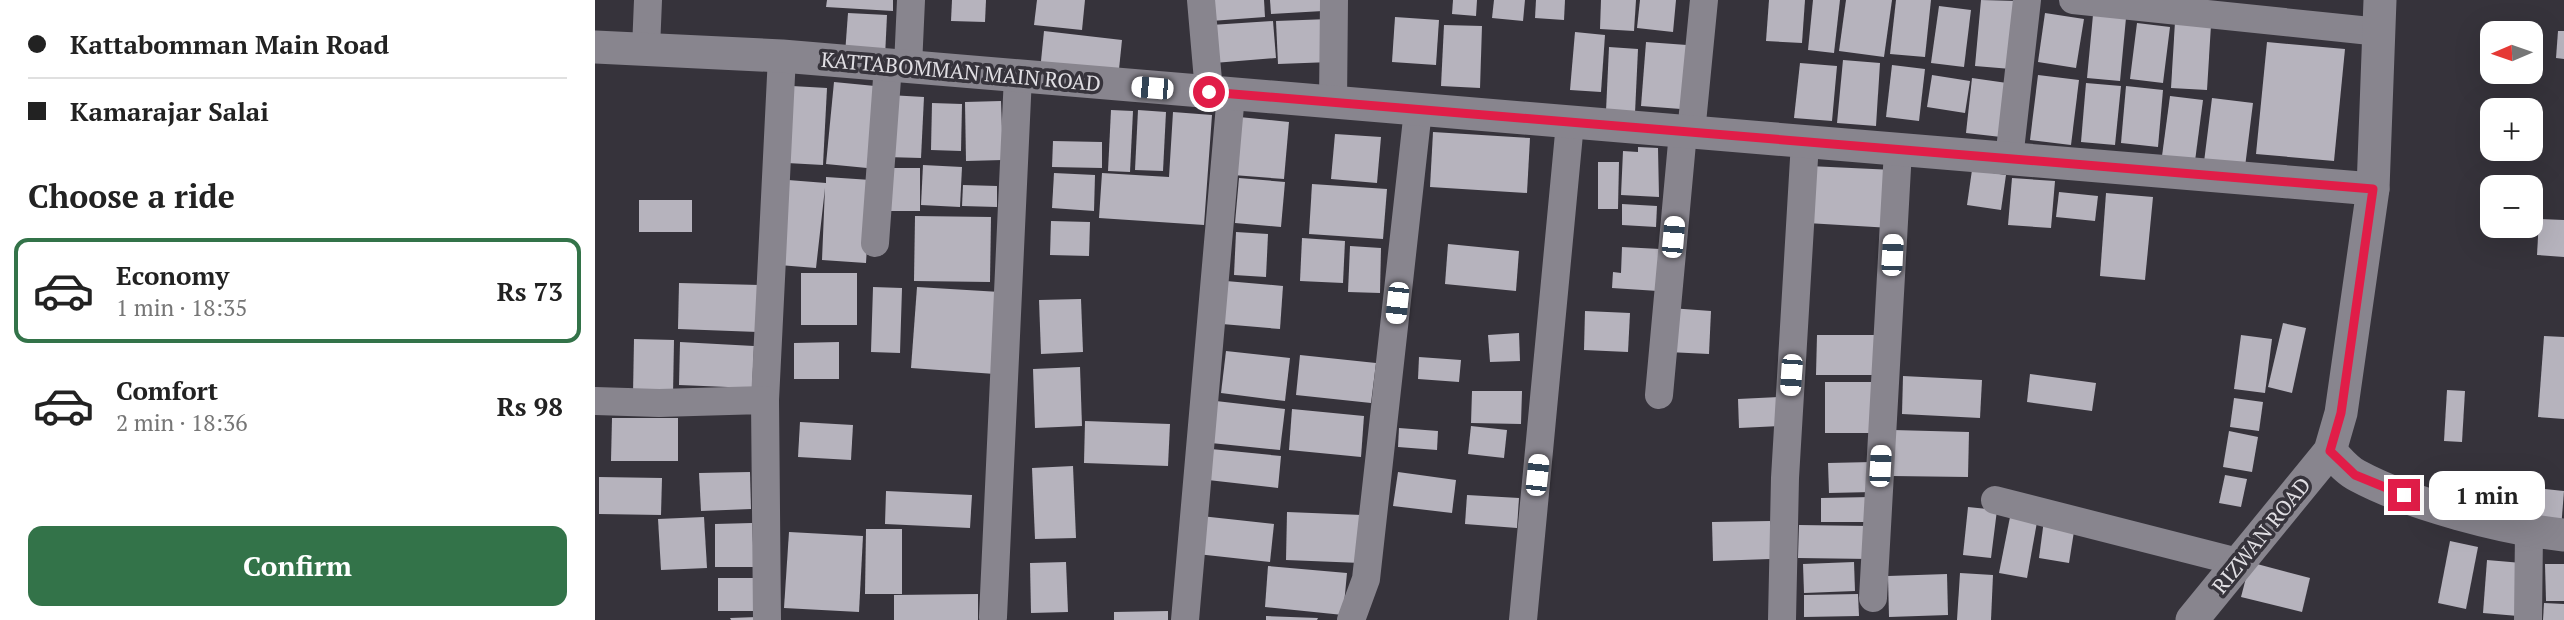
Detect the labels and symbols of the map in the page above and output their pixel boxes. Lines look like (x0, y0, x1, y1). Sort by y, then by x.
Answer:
north arrow (2480, 21, 2543, 84)
street label: KATTABOMMAN MAIN ROAD (820, 45, 1102, 97)
car (1131, 76, 1174, 100)
route start (1193, 76, 1225, 108)
car (1661, 215, 1686, 259)
car (1881, 233, 1904, 277)
car (1385, 281, 1410, 325)
car (1780, 353, 1803, 397)
car (1869, 444, 1892, 488)
car (1525, 453, 1550, 497)
callout: 1 min (2429, 470, 2544, 520)
street label: RIZWAN ROAD (2205, 471, 2317, 599)
route end (2388, 479, 2420, 511)

